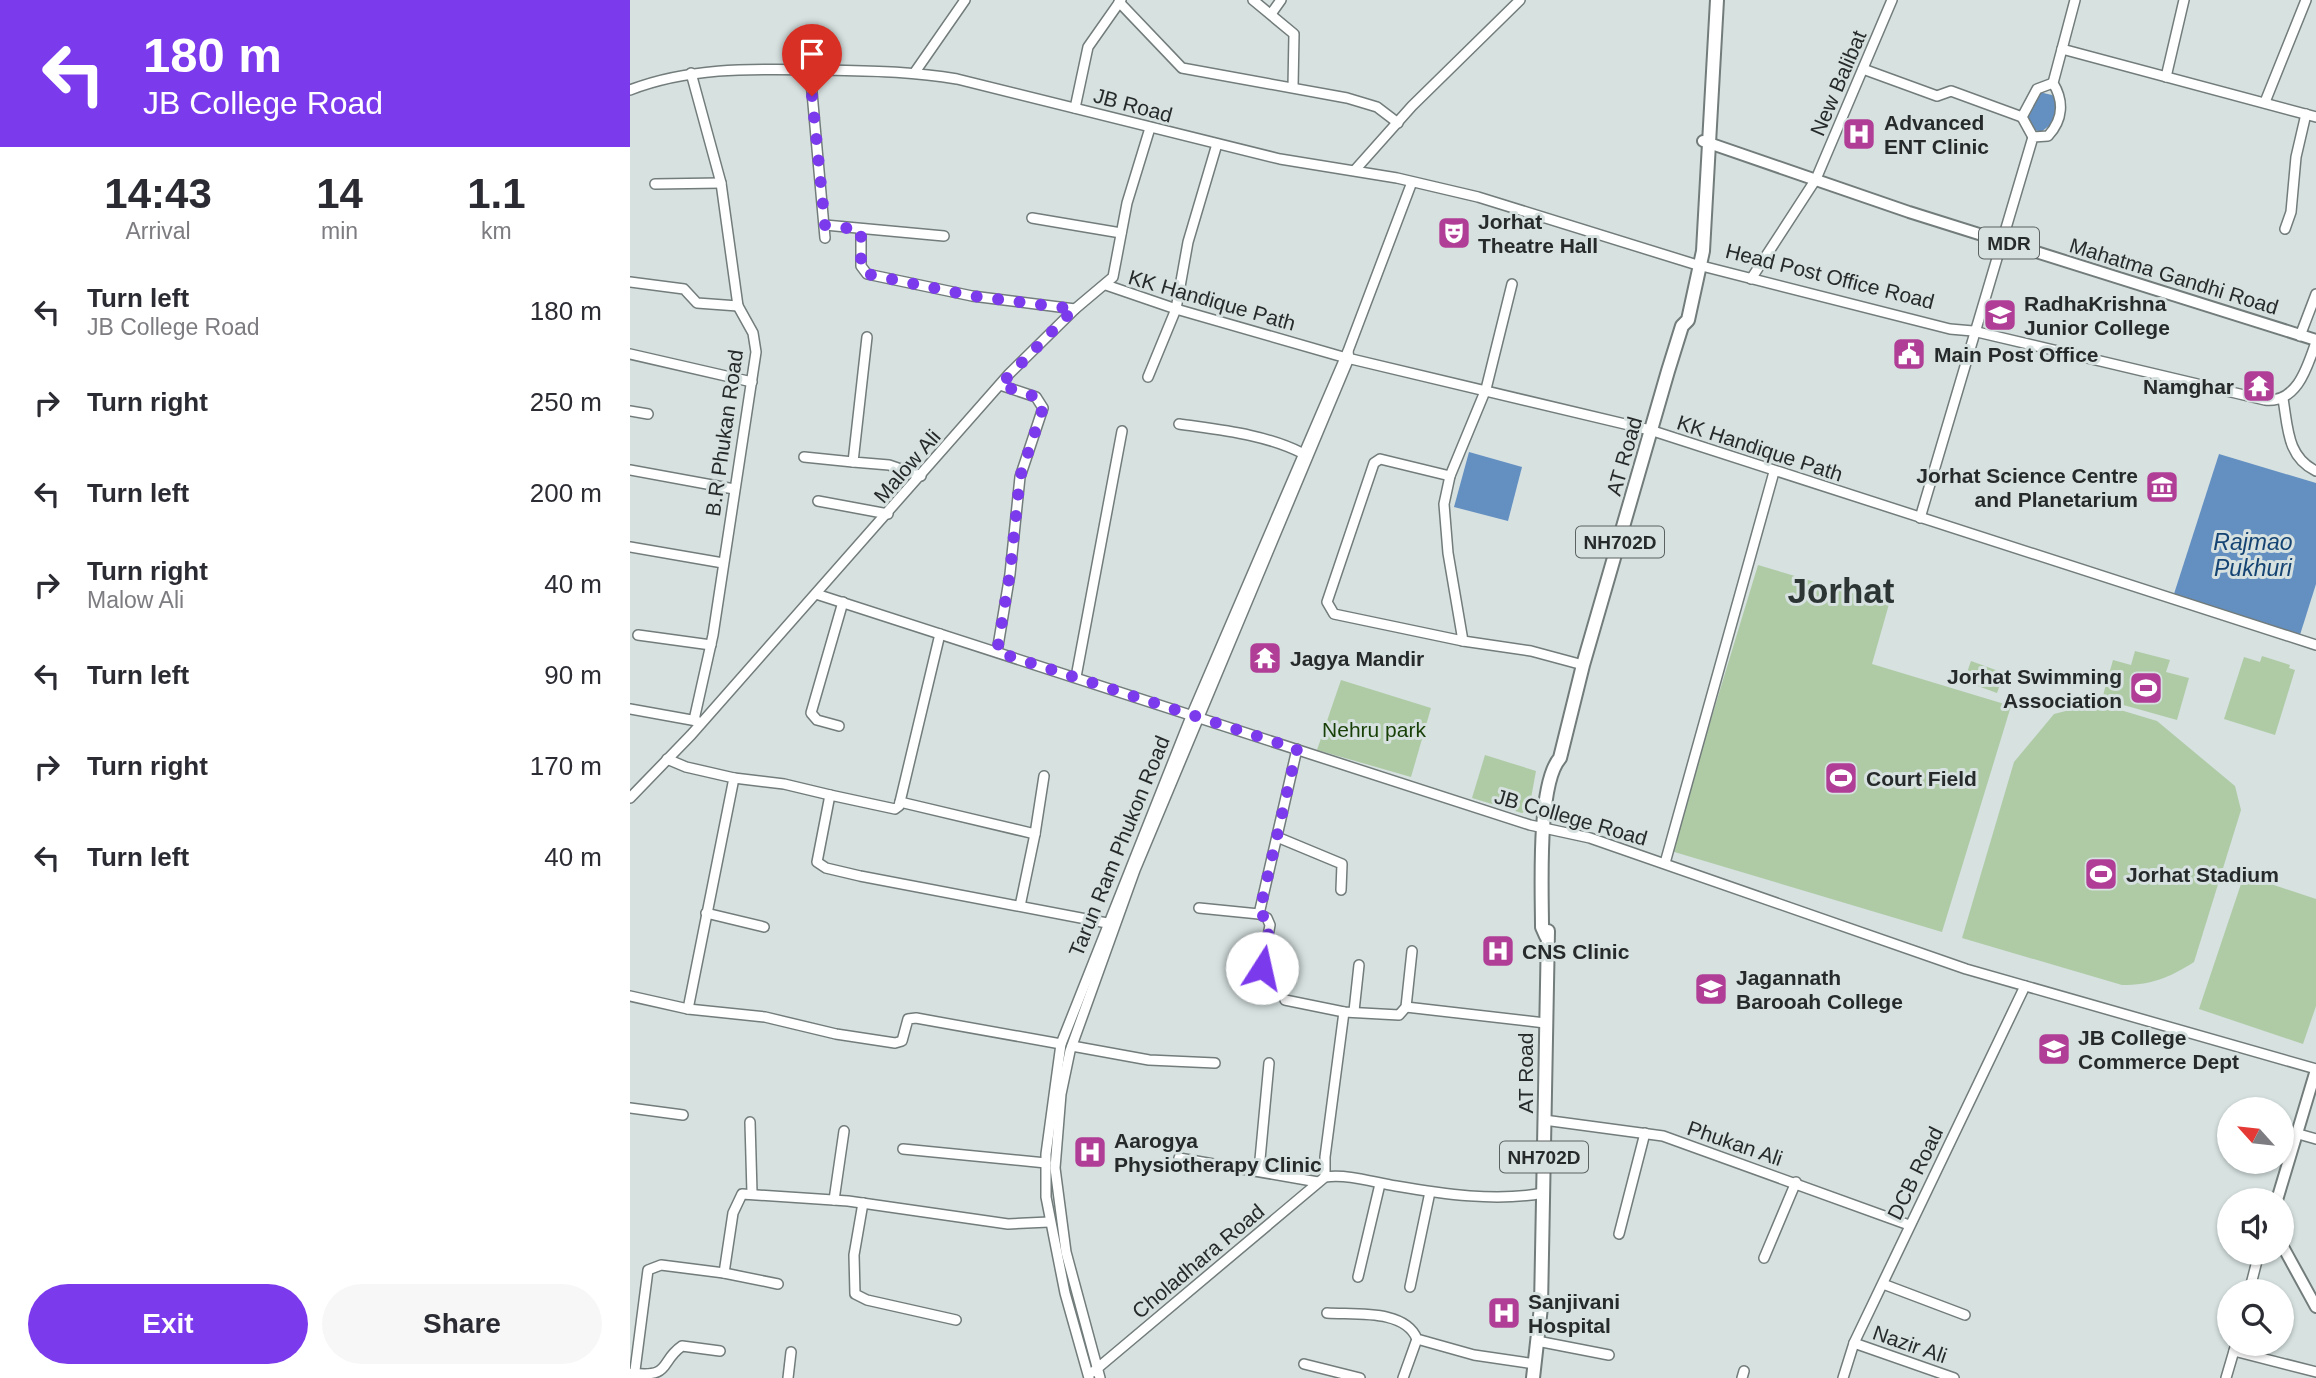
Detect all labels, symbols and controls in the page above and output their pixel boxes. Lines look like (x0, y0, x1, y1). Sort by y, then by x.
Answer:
pin (782, 24, 842, 96)
street label: New Balibat (1806, 27, 1871, 139)
icon: left (28, 28, 119, 119)
text: 180 m (143, 28, 282, 82)
icon: arrive (793, 35, 831, 73)
street label: JB Road (1091, 83, 1175, 127)
text: JB College Road (143, 85, 383, 121)
place label: Advanced ENT Clinic (1884, 111, 1989, 158)
hospital icon: Advanced ENT Clinic (1840, 115, 1878, 153)
text: 14:43 (104, 170, 212, 217)
text: 14 (316, 170, 363, 217)
text: 1.1 (467, 170, 526, 217)
place label: Jorhat Theatre Hall (1478, 210, 1598, 257)
theatre icon: Jorhat Theatre Hall (1435, 214, 1473, 252)
text: Arrival (125, 218, 191, 244)
text: min (321, 218, 358, 244)
text: km (481, 218, 512, 244)
road number: MDR (1979, 228, 2039, 258)
street label: Mahatma Gandhi Road (2067, 233, 2281, 319)
street label: Head Post Office Road (1723, 239, 1937, 313)
street label: KK Handique Path (1126, 265, 1298, 335)
text: Turn left (87, 283, 189, 313)
place label: RadhaKrishna Junior College (2024, 292, 2170, 339)
icon: left (28, 293, 66, 331)
text: 180 m (530, 296, 602, 326)
school or university icon: RadhaKrishna Junior College (1981, 296, 2019, 334)
text: JB College Road (87, 314, 260, 340)
public building icon: Main Post Office (1890, 335, 1928, 373)
place label: Main Post Office (1934, 343, 2099, 366)
street label: B.R Phukan Road (701, 348, 747, 518)
temple icon: Namghar (2240, 367, 2278, 405)
place label: Namghar (2143, 375, 2234, 398)
icon: right (28, 384, 66, 422)
text: Turn right (87, 387, 208, 417)
text: 250 m (530, 387, 602, 417)
street label: KK Handique Path (1674, 410, 1846, 486)
street label: AT Road (1602, 414, 1646, 498)
street label: Malow Ali (869, 425, 945, 507)
place label: Jorhat Science Centre and Planetarium (1916, 464, 2138, 511)
museum icon: Jorhat Science Centre and Planetarium (2143, 468, 2181, 506)
icon: left (28, 475, 66, 513)
text: Turn left (87, 478, 189, 508)
text: 200 m (530, 478, 602, 508)
road number: NH702D (1576, 526, 1664, 558)
water label: Rajmao Pukhuri (2213, 529, 2293, 581)
text: Turn right (87, 556, 208, 586)
icon: right (28, 566, 66, 604)
text: 40 m (544, 569, 602, 599)
district label: Jorhat (1788, 571, 1895, 610)
text: Malow Ali (87, 587, 184, 613)
temple icon: Jagya Mandir (1246, 639, 1284, 677)
place label: Jagya Mandir (1290, 647, 1424, 670)
icon: left (28, 657, 66, 695)
text: Turn left (87, 660, 189, 690)
text: 90 m (544, 660, 602, 690)
place label: Jorhat Swimming Association (1947, 665, 2122, 712)
sports icon: Jorhat Swimming Association (2127, 669, 2165, 707)
park label: Nehru park (1322, 718, 1426, 741)
street label: Tarun Ram Phukon Road (1064, 732, 1174, 960)
icon: right (28, 748, 66, 786)
text: Turn right (87, 751, 208, 781)
text: 170 m (530, 751, 602, 781)
sports icon: Court Field (1822, 759, 1860, 797)
place label: Court Field (1866, 767, 1977, 790)
street label: JB College Road (1492, 784, 1650, 850)
icon: left (28, 839, 66, 877)
text: Turn left (87, 842, 189, 872)
text: 40 m (544, 842, 602, 872)
sports icon: Jorhat Stadium (2082, 855, 2120, 893)
place label: Jorhat Stadium (2126, 863, 2279, 886)
position arrow (1225, 931, 1299, 1005)
hospital icon: CNS Clinic (1479, 932, 1517, 970)
place label: CNS Clinic (1522, 940, 1630, 963)
place label: Jagannath Barooah College (1736, 966, 1903, 1013)
school or university icon: Jagannath Barooah College (1692, 970, 1730, 1008)
place label: JB College Commerce Dept (2078, 1026, 2239, 1073)
school or university icon: JB College Commerce Dept (2035, 1030, 2073, 1068)
street label: AT Road (1514, 1033, 1537, 1113)
north arrow (2217, 1097, 2294, 1174)
map controls (2217, 1097, 2294, 1356)
street label: Phukan Ali (1684, 1116, 1786, 1170)
street label: DCB Road (1883, 1123, 1947, 1223)
place label: Aarogya Physiotherapy Clinic (1114, 1129, 1322, 1176)
hospital icon: Aarogya Physiotherapy Clinic (1071, 1133, 1109, 1171)
road number: NH702D (1500, 1142, 1588, 1172)
button: sound (2217, 1188, 2294, 1265)
street label: Choladhara Road (1128, 1199, 1268, 1323)
button: search (2217, 1279, 2294, 1356)
button: Exit (28, 1284, 308, 1364)
button: Share (322, 1284, 602, 1364)
place label: Sanjivani Hospital (1528, 1290, 1620, 1337)
hospital icon: Sanjivani Hospital (1485, 1294, 1523, 1332)
street label: Nazir Ali (1870, 1321, 1950, 1367)

